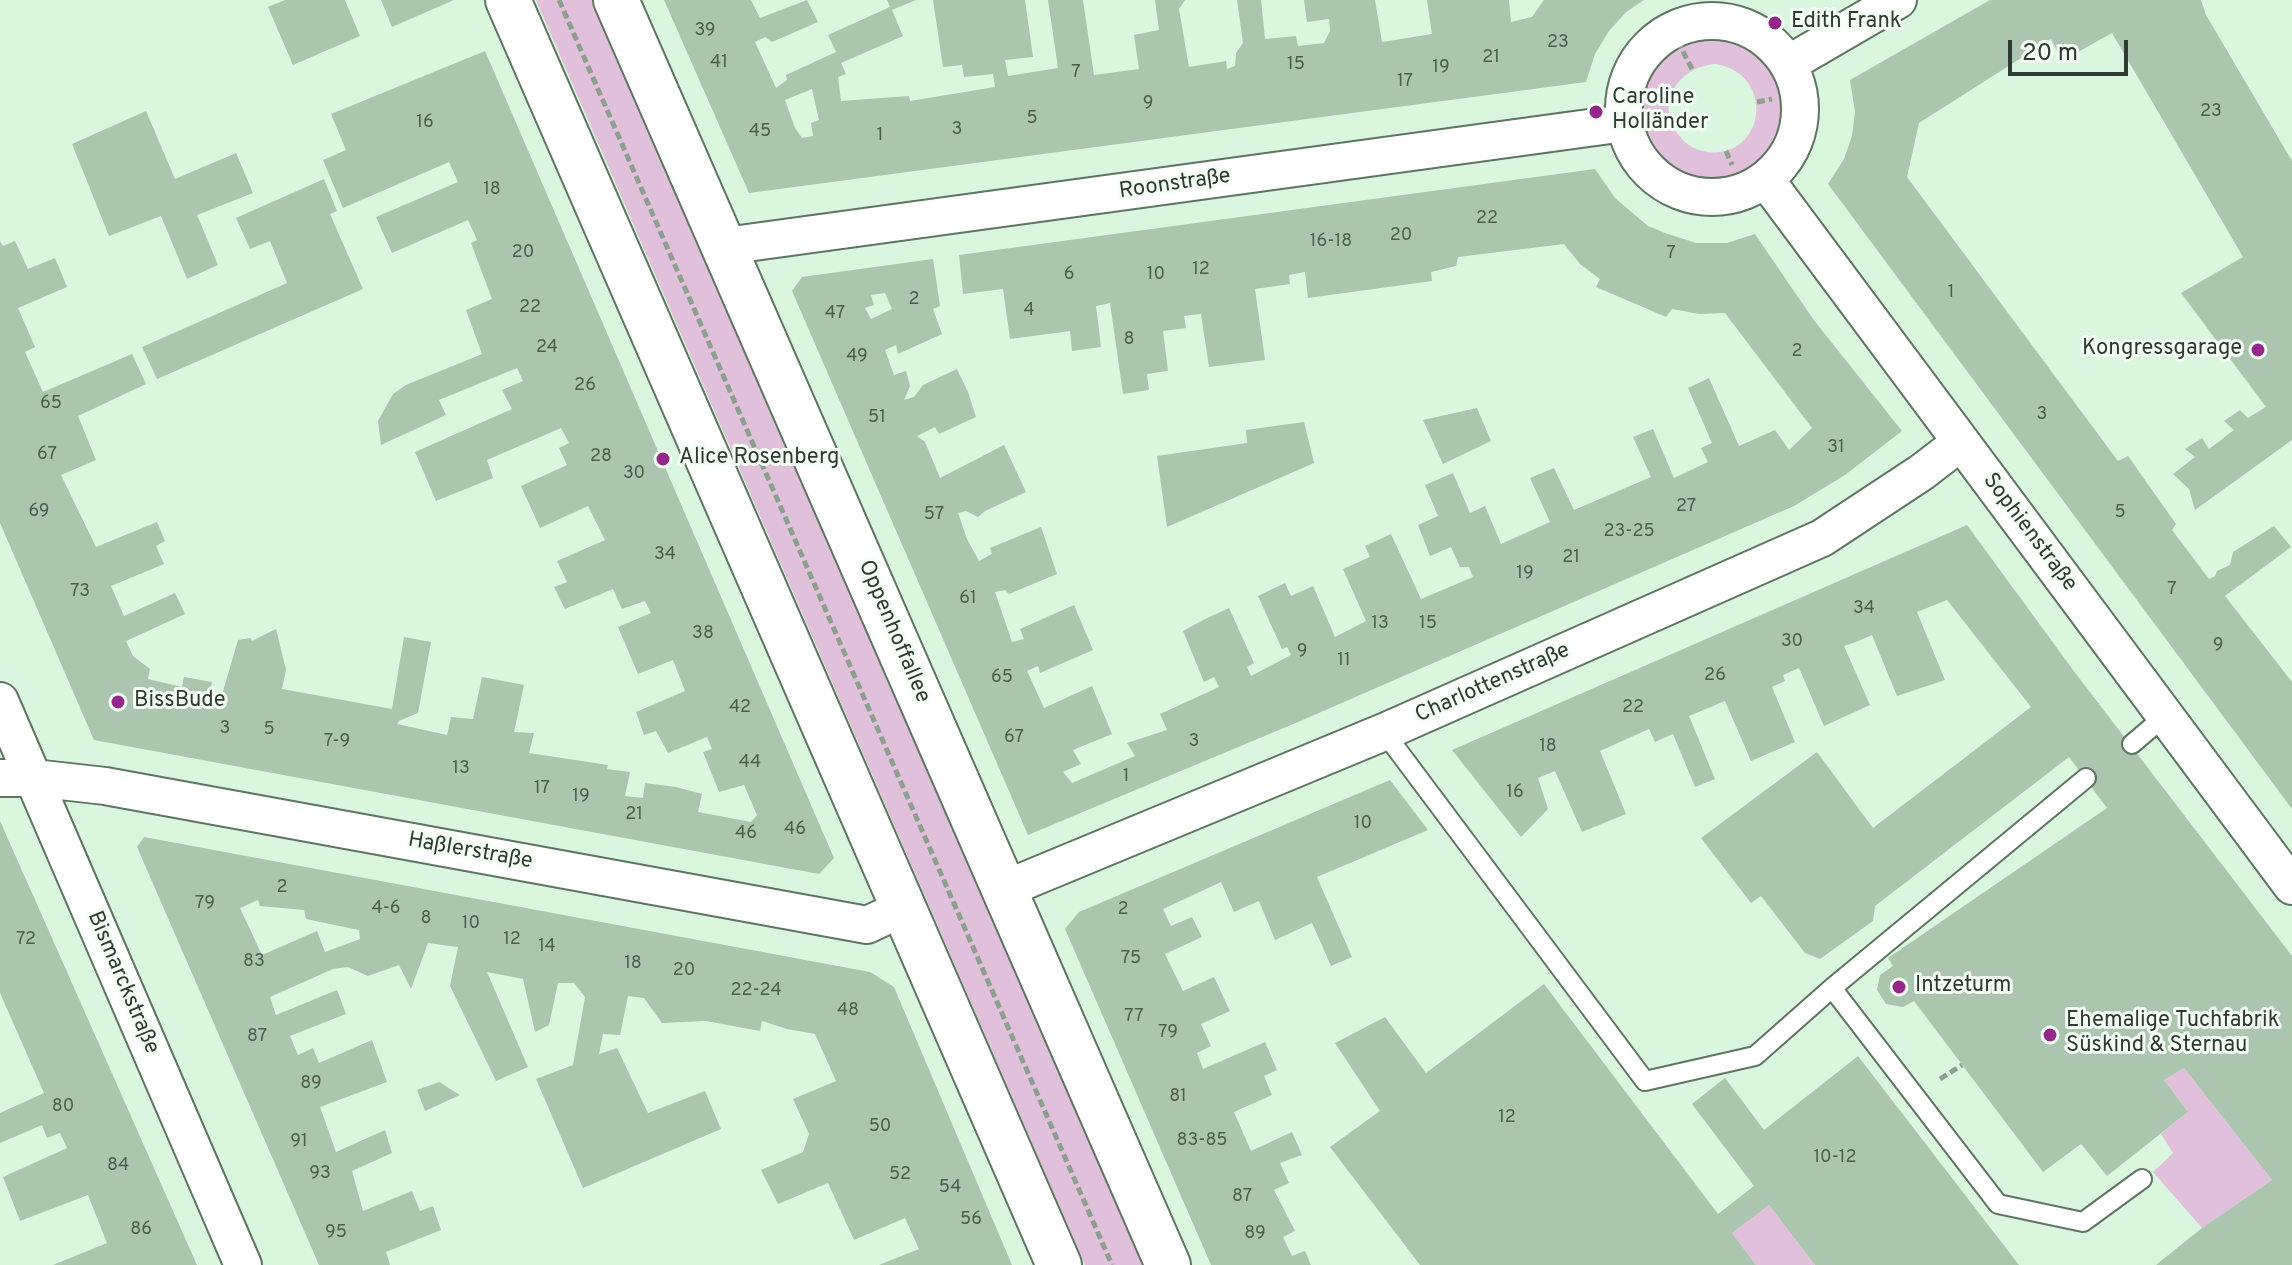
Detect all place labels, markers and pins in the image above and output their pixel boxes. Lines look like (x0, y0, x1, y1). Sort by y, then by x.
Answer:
place label: Edith Frank (1791, 10, 1902, 36)
marker: Edith Frank (1766, 14, 1784, 32)
place label: Caroline Holländer (1612, 86, 1709, 138)
marker: Caroline Holländer (1587, 103, 1605, 121)
place label: Kongressgarage (2082, 337, 2242, 363)
marker: Kongressgarage (2249, 341, 2267, 359)
place label: Alice Rosenberg (679, 446, 839, 472)
marker: Alice Rosenberg (654, 450, 672, 468)
place label: BissBude (134, 689, 226, 715)
marker: BissBude (109, 693, 127, 711)
place label: Intzeturm (1915, 974, 2011, 1000)
marker: Intzeturm (1890, 978, 1908, 996)
place label: Ehemalige Tuchfabrik Süskind & Sternau (2066, 1009, 2279, 1060)
marker: Ehemalige Tuchfabrik Süskind & Sternau (2041, 1026, 2059, 1044)

